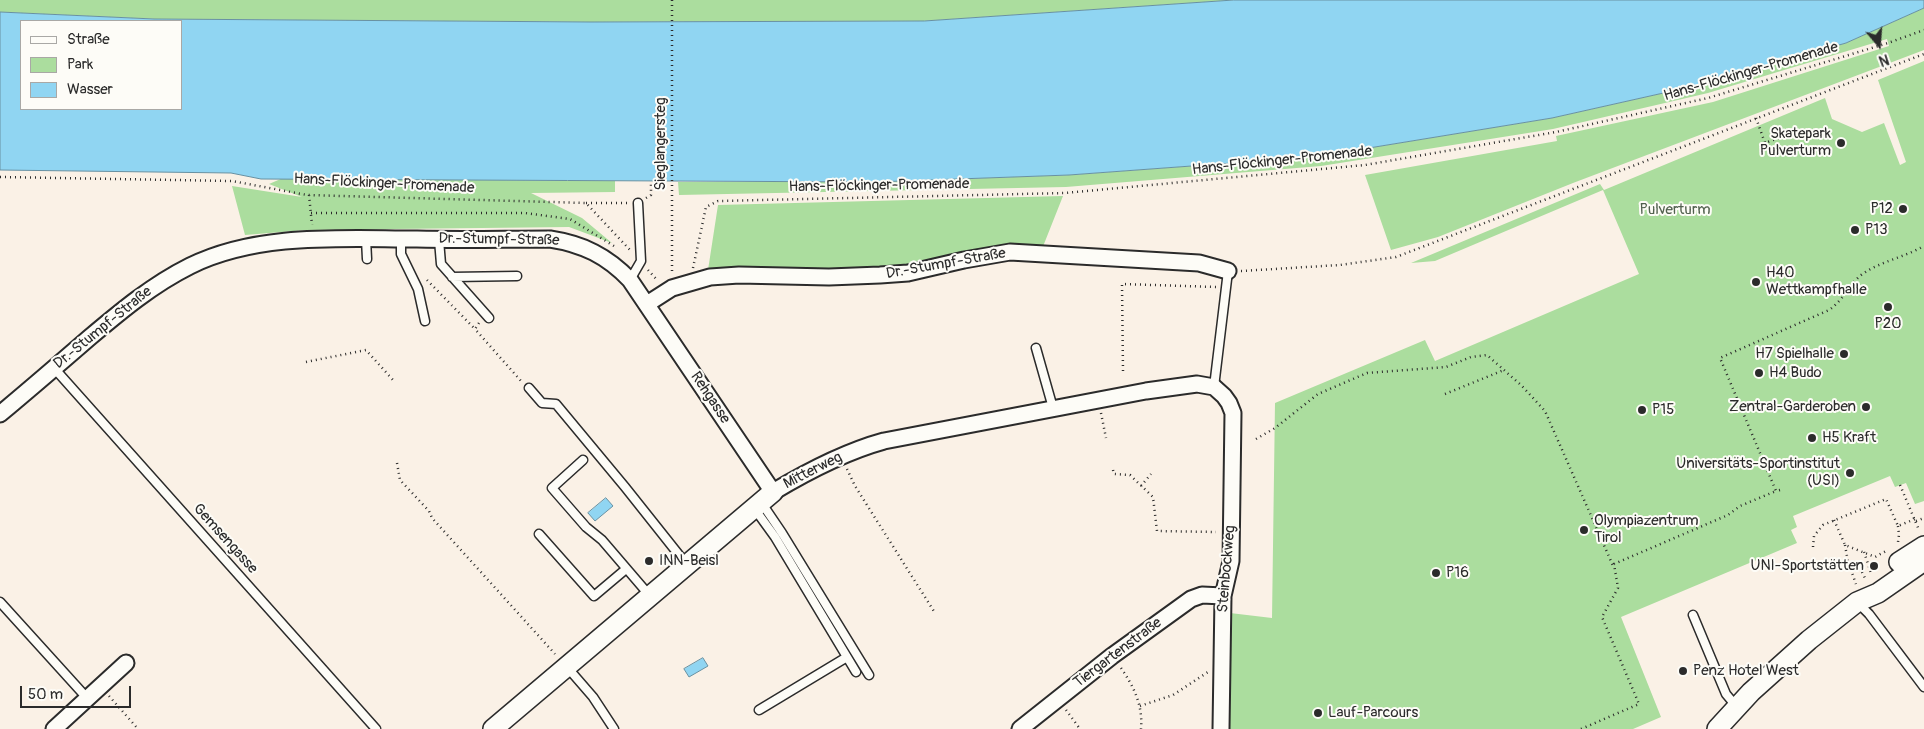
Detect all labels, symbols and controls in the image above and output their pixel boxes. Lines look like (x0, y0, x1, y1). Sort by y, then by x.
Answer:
legend (20, 20, 182, 110)
north arrow (1854, 20, 1904, 70)
text: Straße (67, 30, 110, 49)
street label: Hans-Flöckinger-Promenade (1662, 38, 1840, 106)
text: N (1877, 50, 1891, 69)
text: Park (67, 55, 93, 74)
text: Wasser (67, 80, 113, 99)
street label: Sieglangersteg (652, 98, 670, 190)
place label: Skatepark Pulverturm (1760, 125, 1831, 160)
marker: Skatepark Pulverturm (1835, 137, 1847, 149)
street label: Hans-Flöckinger-Promenade (1191, 143, 1373, 179)
street label: Hans-Flöckinger-Promenade (293, 170, 475, 198)
street label: Hans-Flöckinger-Promenade (788, 175, 970, 197)
place label: P12 (1870, 200, 1893, 218)
park label: Pulverturm (1639, 201, 1711, 219)
marker: P12 (1897, 203, 1909, 215)
place label: P13 (1865, 221, 1888, 239)
marker: P13 (1849, 224, 1861, 236)
street label: Dr.-Stumpf-Straße (438, 230, 560, 250)
street label: Dr.-Stumpf-Straße (885, 245, 1007, 283)
place label: H40 Wettkampfhalle (1766, 264, 1867, 299)
marker: H40 Wettkampfhalle (1750, 276, 1762, 288)
street label: Dr.-Stumpf-Straße (50, 283, 156, 373)
marker: P20 (1882, 301, 1894, 313)
place label: P20 (1875, 315, 1901, 333)
place label: H7 Spielhalle (1755, 345, 1834, 363)
marker: H7 Spielhalle (1838, 348, 1850, 360)
place label: H4 Budo (1769, 364, 1822, 382)
marker: H4 Budo (1753, 367, 1765, 379)
street label: Rehgasse (686, 369, 734, 427)
place label: Zentral-Garderoben (1729, 398, 1856, 416)
place label: P15 (1652, 401, 1674, 419)
marker: Zentral-Garderoben (1860, 401, 1872, 413)
marker: P15 (1636, 404, 1648, 416)
place label: H5 Kraft (1822, 429, 1876, 447)
marker: H5 Kraft (1806, 432, 1818, 444)
street label: Mitterweg (781, 449, 845, 493)
place label: Universitäts-Sportinstitut (USI) (1676, 455, 1840, 490)
marker: Universitäts-Sportinstitut (USI) (1844, 467, 1856, 479)
street label: Gemsengasse (189, 500, 261, 578)
place label: Olympiazentrum Tirol (1594, 512, 1699, 547)
marker: Olympiazentrum Tirol (1578, 524, 1590, 536)
street label: Steinbockweg (1214, 525, 1240, 613)
place label: INN-Beisl (659, 552, 719, 570)
marker: INN-Beisl (643, 555, 655, 567)
place label: UNI-Sportstätten (1750, 557, 1864, 575)
marker: UNI-Sportstätten (1868, 560, 1880, 572)
place label: P16 (1446, 564, 1469, 582)
marker: P16 (1430, 567, 1442, 579)
street label: Tiergartenstraße (1070, 614, 1166, 692)
place label: Penz Hotel West (1693, 662, 1799, 680)
marker: Penz Hotel West (1677, 665, 1689, 677)
scale bar (22, 676, 134, 708)
text: 50 m (28, 685, 63, 704)
place label: Lauf-Parcours (1328, 704, 1418, 722)
marker: Lauf-Parcours (1312, 707, 1324, 719)

